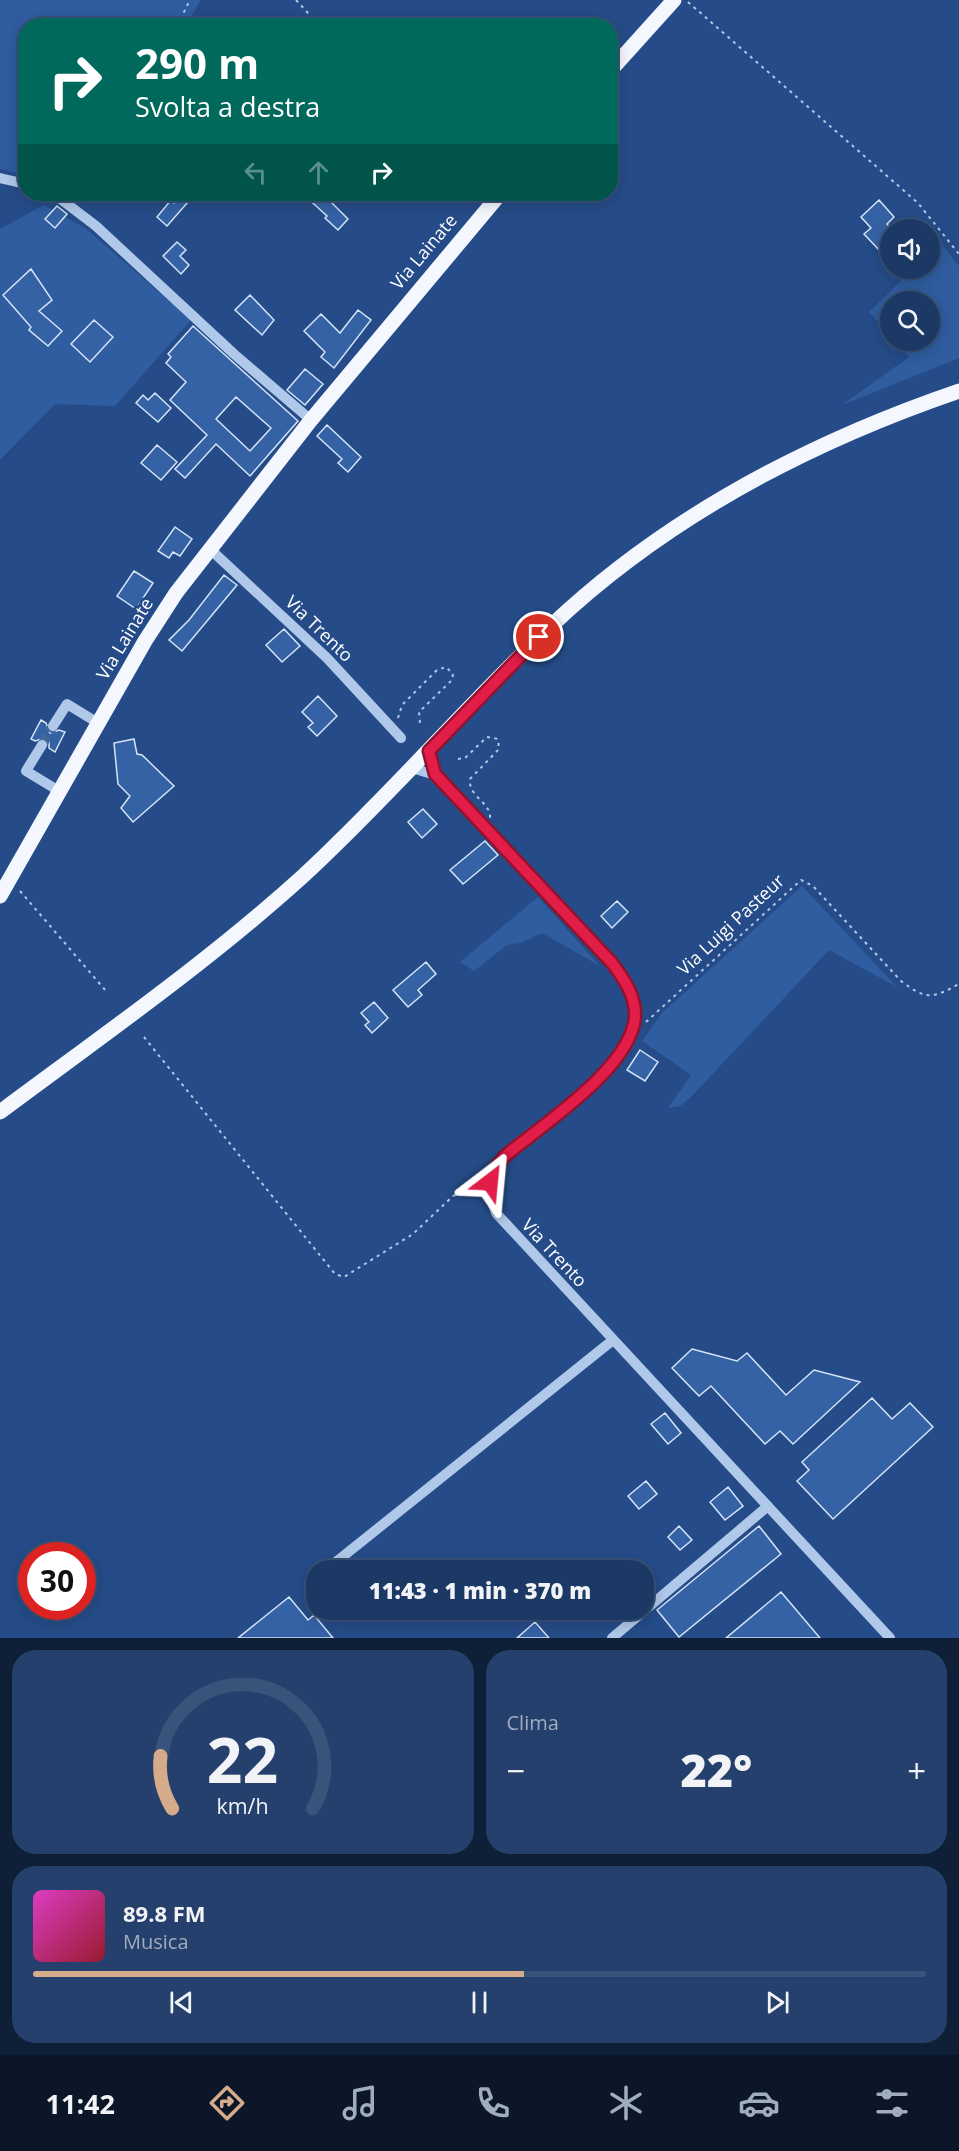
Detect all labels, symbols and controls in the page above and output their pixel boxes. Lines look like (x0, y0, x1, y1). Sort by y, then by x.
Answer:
text: 290 m (135, 34, 259, 91)
icon: right (36, 42, 114, 120)
text: Svolta a destra (135, 88, 320, 125)
icon: left (239, 156, 272, 189)
icon: ahead (302, 156, 335, 189)
icon: right (365, 156, 398, 189)
street label: Via Lainate (385, 209, 462, 294)
map controls (880, 219, 940, 351)
button: sound (880, 219, 940, 279)
button: search (880, 291, 940, 351)
street label: Via Trento (281, 590, 359, 667)
street label: Via Lainate (90, 593, 158, 684)
pin (513, 611, 564, 662)
icon: arrive (522, 620, 555, 653)
street label: Via Luigi Pasteur (672, 868, 790, 980)
position arrow (458, 1150, 522, 1214)
street label: Via Trento (517, 1213, 593, 1292)
speed limit sign: 30 (18, 1542, 96, 1620)
text: 11:43 · 1 min · 370 m (369, 1575, 591, 1605)
text: Clima (507, 1709, 559, 1736)
text: 22 (207, 1716, 278, 1801)
text: 22° (680, 1739, 752, 1800)
text: − (507, 1748, 525, 1793)
text: + (907, 1748, 926, 1793)
text: km/h (217, 1791, 269, 1820)
text: 89.8 FM (123, 1898, 206, 1928)
text: Musica (123, 1928, 189, 1955)
icon: previous (165, 1986, 198, 2019)
icon: pause (463, 1986, 496, 2019)
icon: next (761, 1986, 794, 2019)
icon: directions (206, 2082, 248, 2124)
icon: music (339, 2082, 381, 2124)
icon: phone (472, 2082, 514, 2124)
icon: climate (605, 2082, 647, 2124)
icon: car (738, 2082, 780, 2124)
icon: filters (871, 2082, 913, 2124)
text: 11:42 (46, 2085, 115, 2122)

